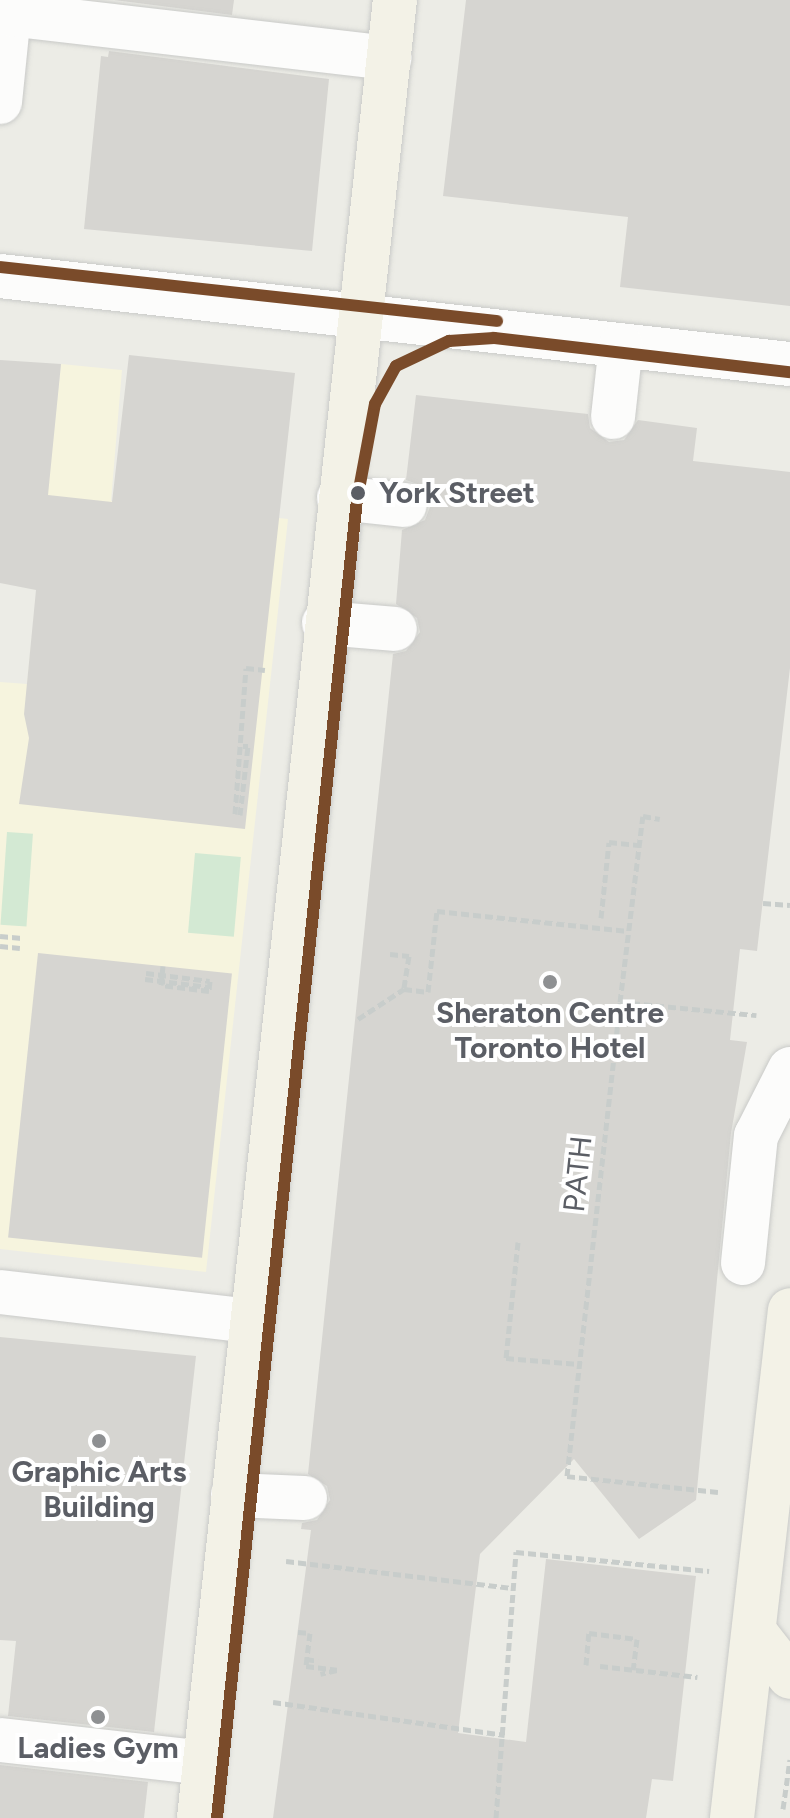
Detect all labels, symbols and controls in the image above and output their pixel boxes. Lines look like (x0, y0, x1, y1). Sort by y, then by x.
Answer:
place label: York Street (379, 475, 535, 511)
marker: York Street (344, 479, 372, 507)
marker: Sheraton Centre Toronto Hotel (541, 973, 559, 991)
place label: Sheraton Centre Toronto Hotel (436, 995, 664, 1066)
street label: PATH (556, 1134, 600, 1214)
marker: Graphic Arts Building (90, 1432, 108, 1450)
place label: Graphic Arts Building (12, 1454, 186, 1524)
marker: Ladies Gym (89, 1708, 107, 1726)
place label: Ladies Gym (17, 1730, 179, 1766)

